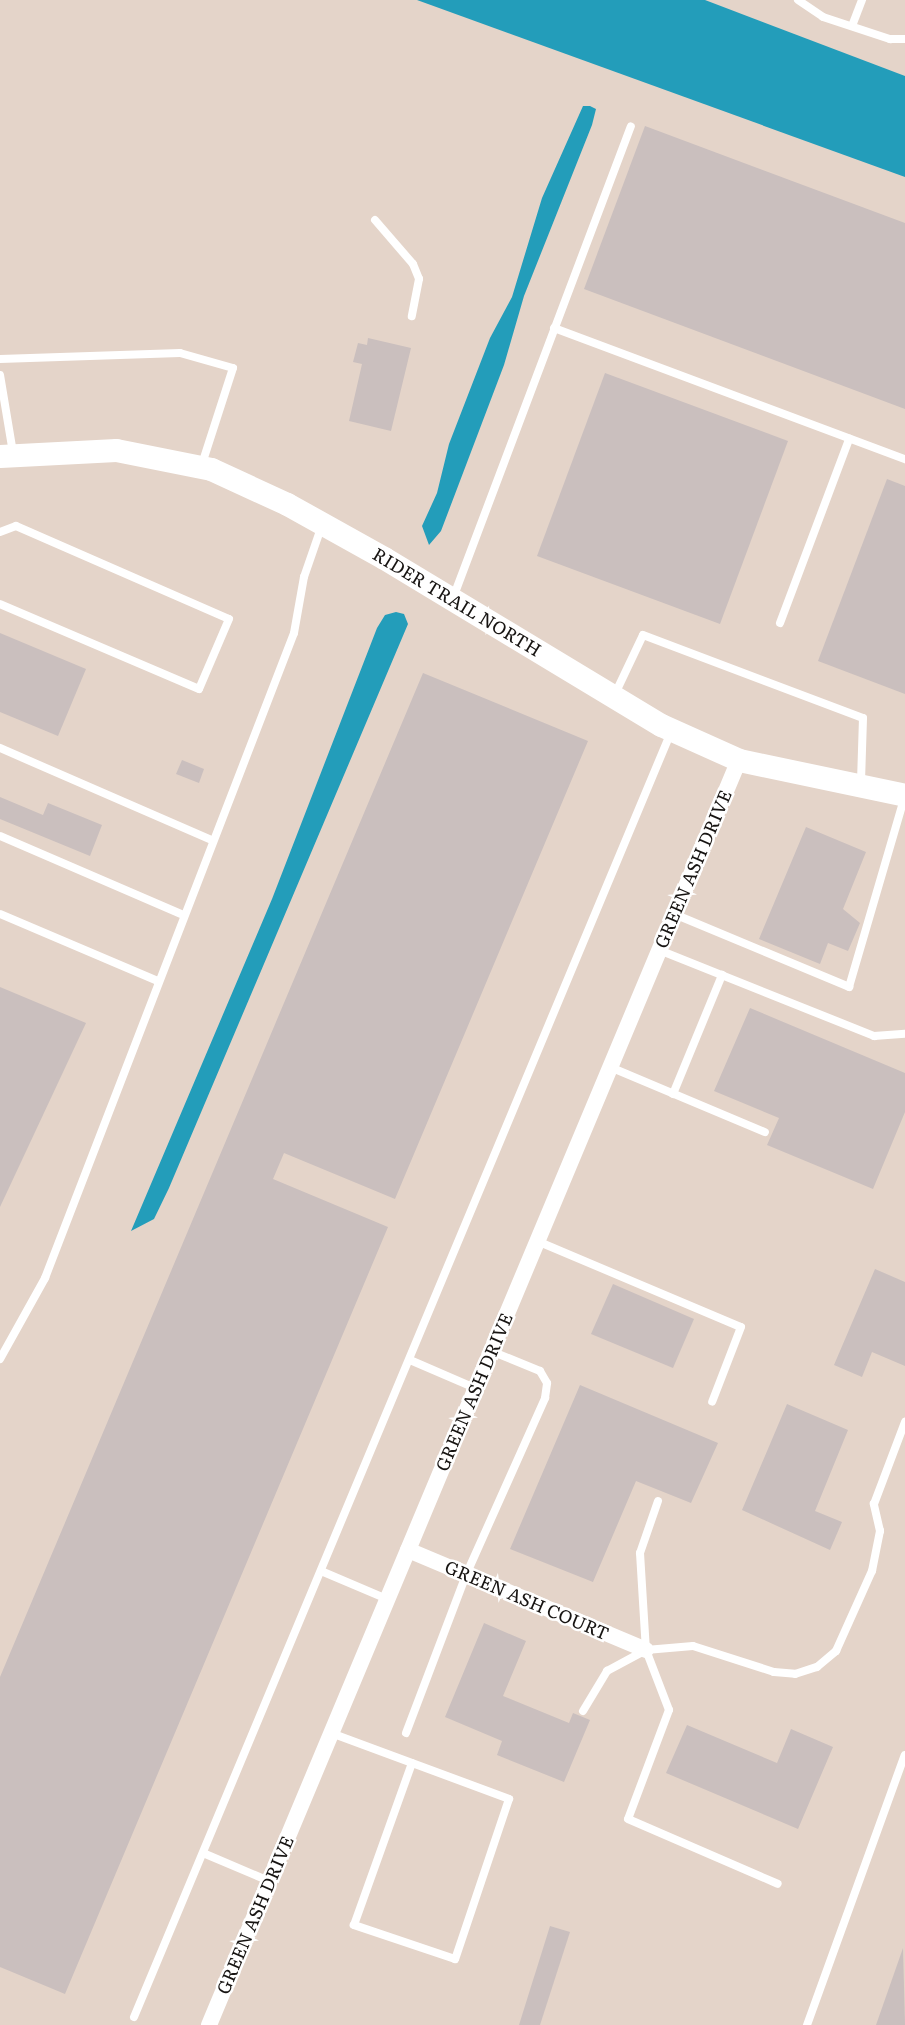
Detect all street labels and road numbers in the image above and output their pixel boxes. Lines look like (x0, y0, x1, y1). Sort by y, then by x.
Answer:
street label: RIDER TRAIL NORTH (369, 543, 545, 661)
street label: GREEN ASH DRIVE (650, 787, 736, 951)
street label: GREEN ASH DRIVE (431, 1310, 517, 1474)
street label: GREEN ASH COURT (442, 1556, 612, 1644)
street label: GREEN ASH DRIVE (212, 1833, 298, 1997)

